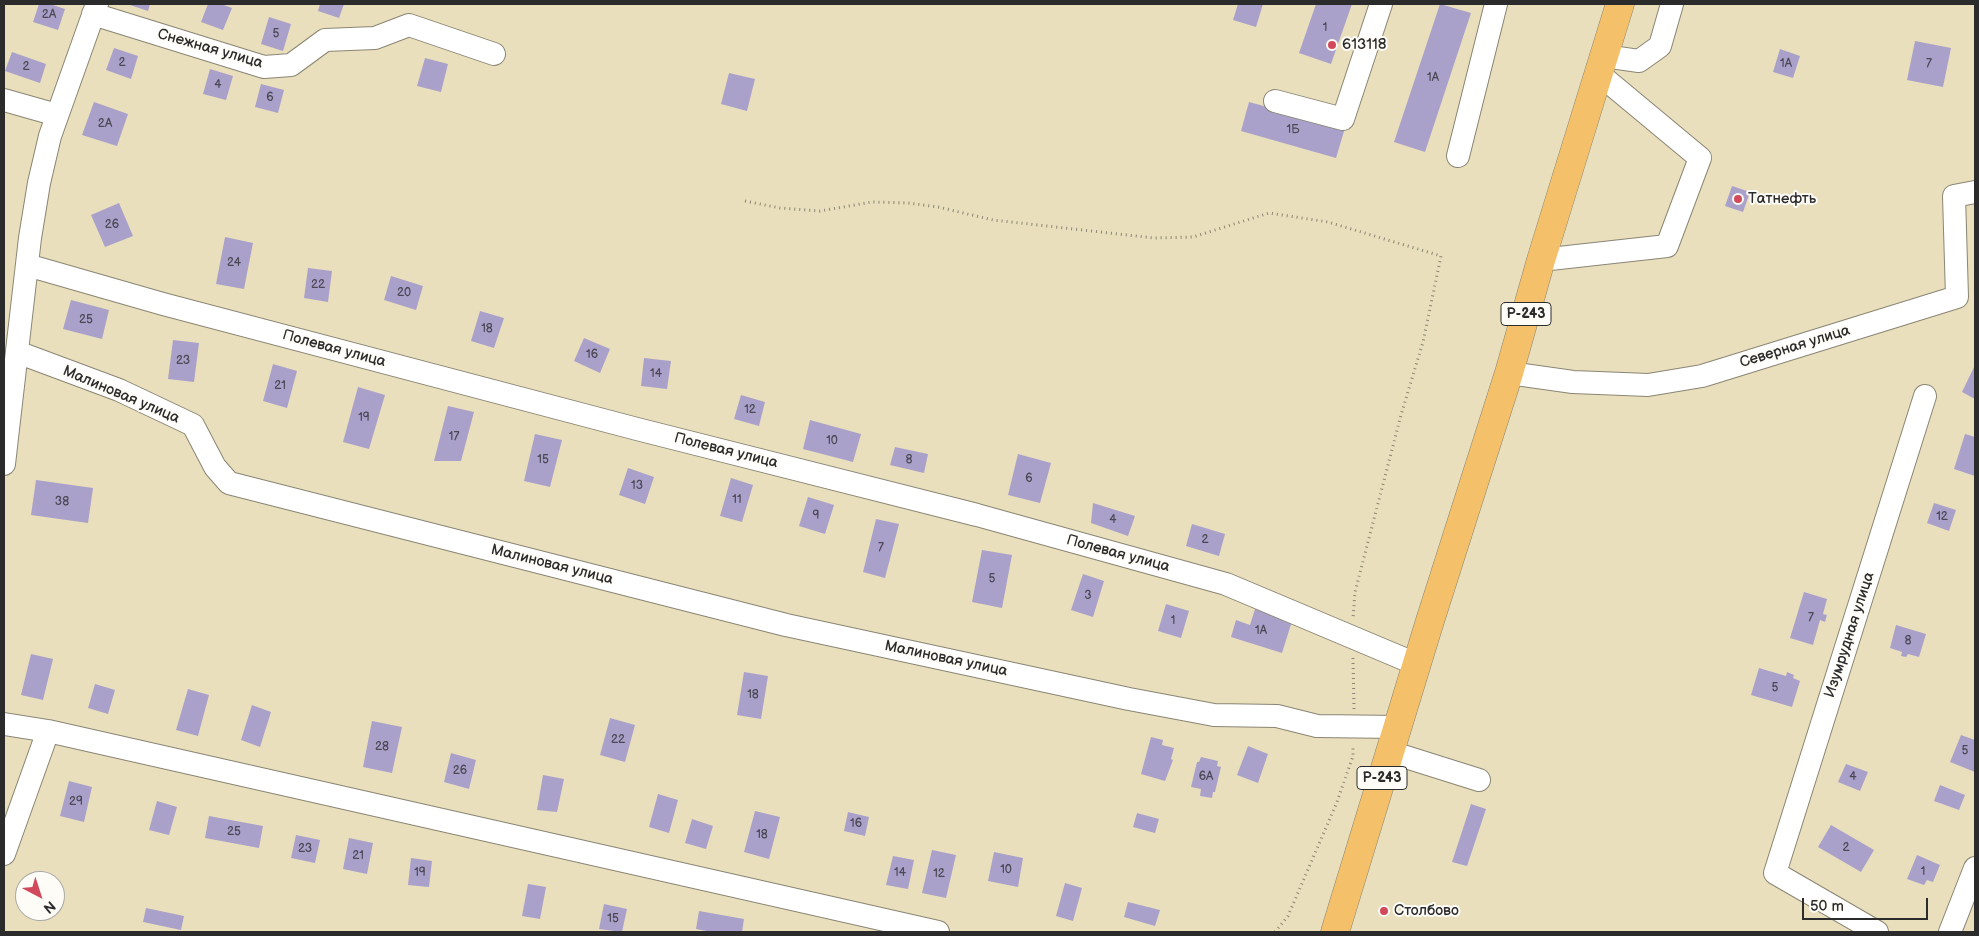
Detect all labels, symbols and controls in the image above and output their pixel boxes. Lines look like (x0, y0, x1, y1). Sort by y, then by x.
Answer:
house number: 2А (42, 8, 56, 22)
house number: 1 (1323, 21, 1327, 35)
street label: Снежная улица (155, 25, 265, 73)
house number: 5 (273, 27, 279, 41)
place label: 613118 (1342, 36, 1387, 54)
marker: 613118 (1326, 39, 1338, 51)
house number: 2 (118, 56, 126, 70)
house number: 1А (1780, 57, 1792, 71)
house number: 7 (1926, 57, 1932, 71)
house number: 2 (22, 60, 30, 74)
house number: 1А (1427, 71, 1439, 85)
house number: 4 (214, 78, 222, 92)
house number: 6 (266, 91, 274, 105)
house number: 2А (98, 117, 112, 131)
house number: 1Б (1287, 123, 1299, 137)
place label: Татнефть (1748, 190, 1816, 208)
marker: Татнефть (1732, 193, 1744, 205)
house number: 26 (105, 218, 119, 232)
house number: 24 (227, 256, 241, 270)
house number: 22 (311, 278, 325, 292)
house number: 20 (397, 286, 411, 300)
road number: Р-243 (1501, 302, 1551, 326)
house number: 25 (79, 313, 93, 327)
house number: 18 (481, 322, 493, 336)
street label: Северная улица (1738, 322, 1852, 372)
street label: Полевая улица (280, 327, 388, 371)
house number: 16 (586, 348, 598, 362)
house number: 23 (176, 354, 190, 368)
street label: Малиновая улица (60, 362, 182, 428)
house number: 14 (650, 367, 662, 381)
house number: 21 (274, 379, 286, 393)
house number: 12 (744, 403, 756, 417)
house number: 19 (358, 411, 370, 425)
street label: Полевая улица (672, 429, 780, 473)
house number: 17 (449, 430, 459, 444)
house number: 10 (826, 434, 838, 448)
house number: 15 (537, 453, 549, 467)
house number: 8 (906, 453, 912, 467)
house number: 6 (1025, 472, 1033, 486)
house number: 13 (631, 479, 643, 493)
house number: 11 (732, 493, 742, 507)
house number: 38 (55, 495, 69, 509)
house number: 9 (813, 509, 819, 523)
house number: 12 (1936, 510, 1948, 524)
house number: 4 (1109, 513, 1117, 527)
street label: Полевая улица (1064, 532, 1172, 576)
house number: 2 (1201, 533, 1209, 547)
street label: Малиновая улица (489, 541, 615, 589)
house number: 7 (878, 541, 884, 555)
street label: Изумрудная улица (1821, 570, 1879, 700)
house number: 5 (989, 572, 995, 586)
house number: 3 (1084, 589, 1092, 603)
house number: 7 (1808, 611, 1814, 625)
house number: 1 (1171, 614, 1175, 628)
house number: 1А (1255, 624, 1267, 638)
house number: 8 (1905, 634, 1911, 648)
street label: Малиновая улица (883, 637, 1009, 681)
house number: 5 (1772, 681, 1778, 695)
house number: 18 (747, 688, 759, 702)
house number: 22 (611, 733, 625, 747)
house number: 28 (375, 740, 389, 754)
house number: 5 (1962, 744, 1968, 758)
house number: 26 (453, 764, 467, 778)
road number: Р-243 (1357, 766, 1407, 790)
house number: 6А (1199, 770, 1213, 784)
house number: 4 (1849, 770, 1857, 784)
house number: 29 (69, 795, 83, 809)
house number: 16 (850, 817, 862, 831)
house number: 25 (227, 825, 241, 839)
house number: 18 (756, 828, 768, 842)
house number: 2 (1842, 841, 1850, 855)
house number: 23 (298, 842, 312, 856)
house number: 21 (352, 849, 364, 863)
house number: 10 (1000, 863, 1012, 877)
house number: 1 (1921, 865, 1925, 879)
house number: 19 (414, 866, 426, 880)
house number: 14 (894, 866, 906, 880)
house number: 12 (933, 867, 945, 881)
north arrow (15, 871, 65, 921)
scale bar (1804, 888, 1930, 920)
text: N (40, 897, 59, 917)
text: 50 m (1810, 897, 1844, 916)
place label: Столбово (1394, 902, 1459, 920)
marker: Столбово (1378, 905, 1390, 917)
house number: 15 (607, 912, 619, 926)

